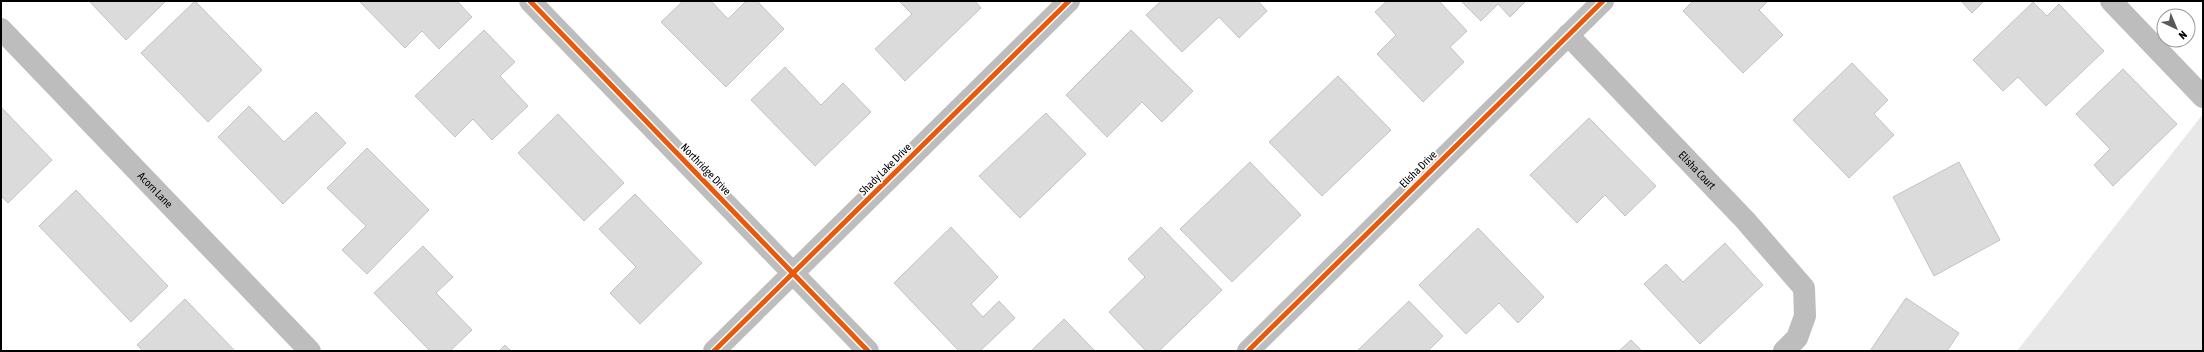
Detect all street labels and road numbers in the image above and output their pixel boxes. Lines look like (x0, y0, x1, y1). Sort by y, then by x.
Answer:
street label: Northridge Drive (679, 141, 733, 197)
street label: Shady Lake Drive (857, 141, 913, 197)
street label: Elisha Drive (1397, 148, 1439, 190)
street label: Elisha Court (1676, 149, 1718, 192)
street label: Acorn Lane (136, 170, 175, 210)

